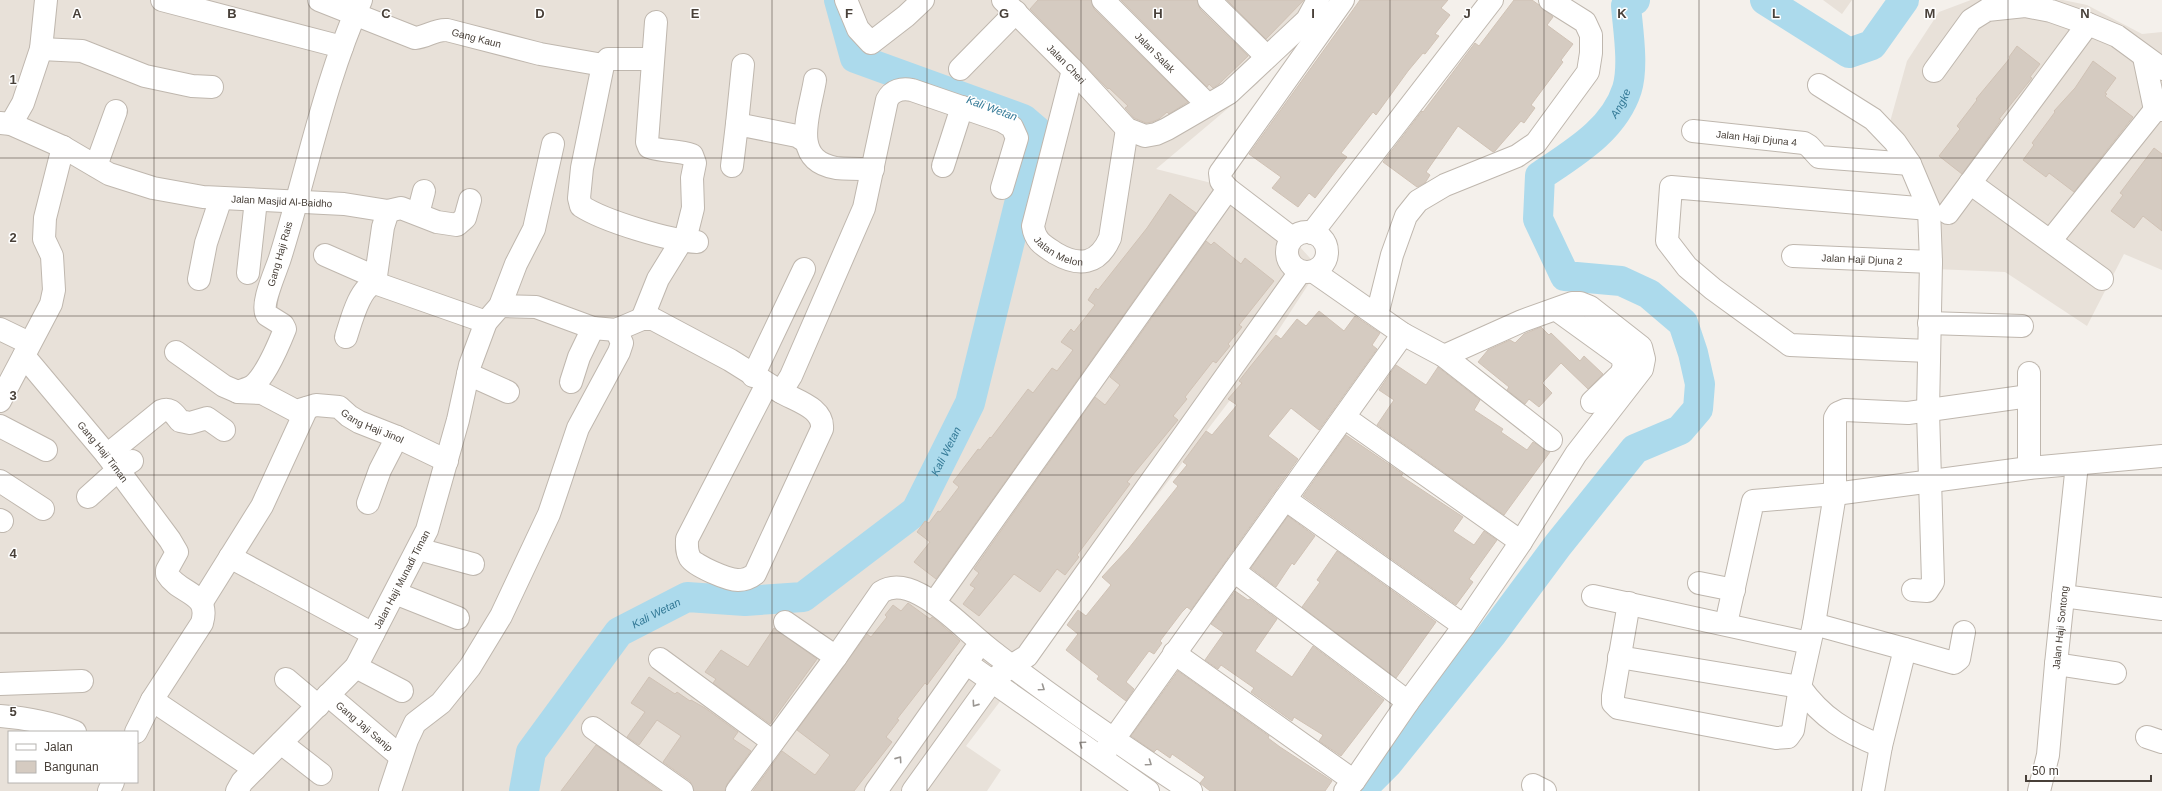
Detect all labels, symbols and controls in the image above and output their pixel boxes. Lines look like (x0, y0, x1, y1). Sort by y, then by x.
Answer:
text: A (72, 6, 82, 21)
text: B (227, 6, 237, 21)
text: C (381, 6, 391, 21)
text: D (535, 6, 545, 21)
text: E (691, 6, 700, 21)
text: F (845, 6, 853, 21)
text: G (999, 6, 1009, 21)
text: H (1153, 6, 1163, 21)
text: I (1311, 6, 1315, 21)
text: J (1463, 6, 1471, 21)
text: K (1617, 6, 1627, 21)
text: L (1772, 6, 1780, 21)
text: M (1925, 6, 1935, 21)
text: N (2080, 6, 2090, 21)
street label: Gang Kaun (451, 26, 502, 49)
street label: Jalan Salak (1133, 30, 1178, 75)
street label: Jalan Cheri (1045, 42, 1088, 86)
text: 1 (9, 72, 17, 87)
water label: Angke (1607, 87, 1633, 121)
water label: Kali Wetan (965, 93, 1019, 123)
street label: Jalan Haji Djuna 4 (1716, 128, 1798, 148)
street label: Jalan Masjid Al-Baidho (231, 193, 333, 209)
street label: Gang Haji Rais (265, 220, 295, 288)
text: 2 (9, 230, 17, 245)
street label: Jalan Melon (1032, 234, 1083, 267)
street label: Jalan Haji Djuna 2 (1821, 252, 1903, 266)
text: 3 (9, 388, 17, 403)
street label: Gang Haji Jinol (339, 406, 406, 445)
street label: Gang Haji Timan (75, 419, 131, 484)
water label: Kali Wetan (929, 425, 963, 478)
street label: Jalan Haji Munadi Timan (371, 528, 432, 631)
text: 4 (9, 546, 17, 561)
street label: Jalan Haji Sontong (2050, 585, 2070, 670)
water label: Kali Wetan (630, 595, 682, 630)
one-way arrow (1038, 683, 1045, 690)
street label: Gang Jaji Sanip (334, 699, 395, 753)
one-way arrow (972, 700, 980, 707)
text: 5 (9, 704, 17, 719)
legend (8, 731, 138, 783)
text: Jalan (44, 740, 73, 754)
one-way arrow (1080, 742, 1087, 749)
one-way arrow (894, 756, 902, 763)
scale bar (2026, 757, 2151, 783)
one-way arrow (1145, 758, 1152, 766)
text: Bangunan (44, 760, 99, 774)
text: 50 m (2032, 764, 2059, 778)

